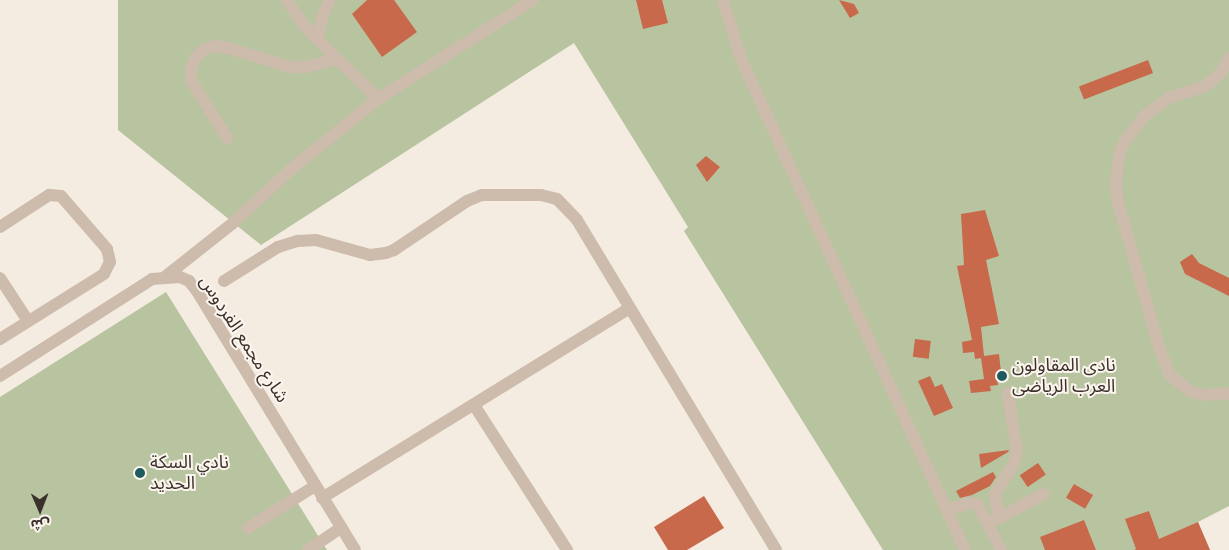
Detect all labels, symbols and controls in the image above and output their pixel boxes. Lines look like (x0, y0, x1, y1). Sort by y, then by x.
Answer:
street label: شارع مجمع الفردوس (195, 271, 293, 407)
place label: نادى المقاولون العرب الرياضى (1012, 355, 1116, 398)
marker: نادى المقاولون العرب الرياضى (996, 370, 1008, 382)
place label: نادي السكة الحديد (150, 452, 229, 494)
marker: نادي السكة الحديد (134, 467, 146, 479)
north arrow (15, 485, 65, 535)
text: ش (31, 516, 50, 534)

